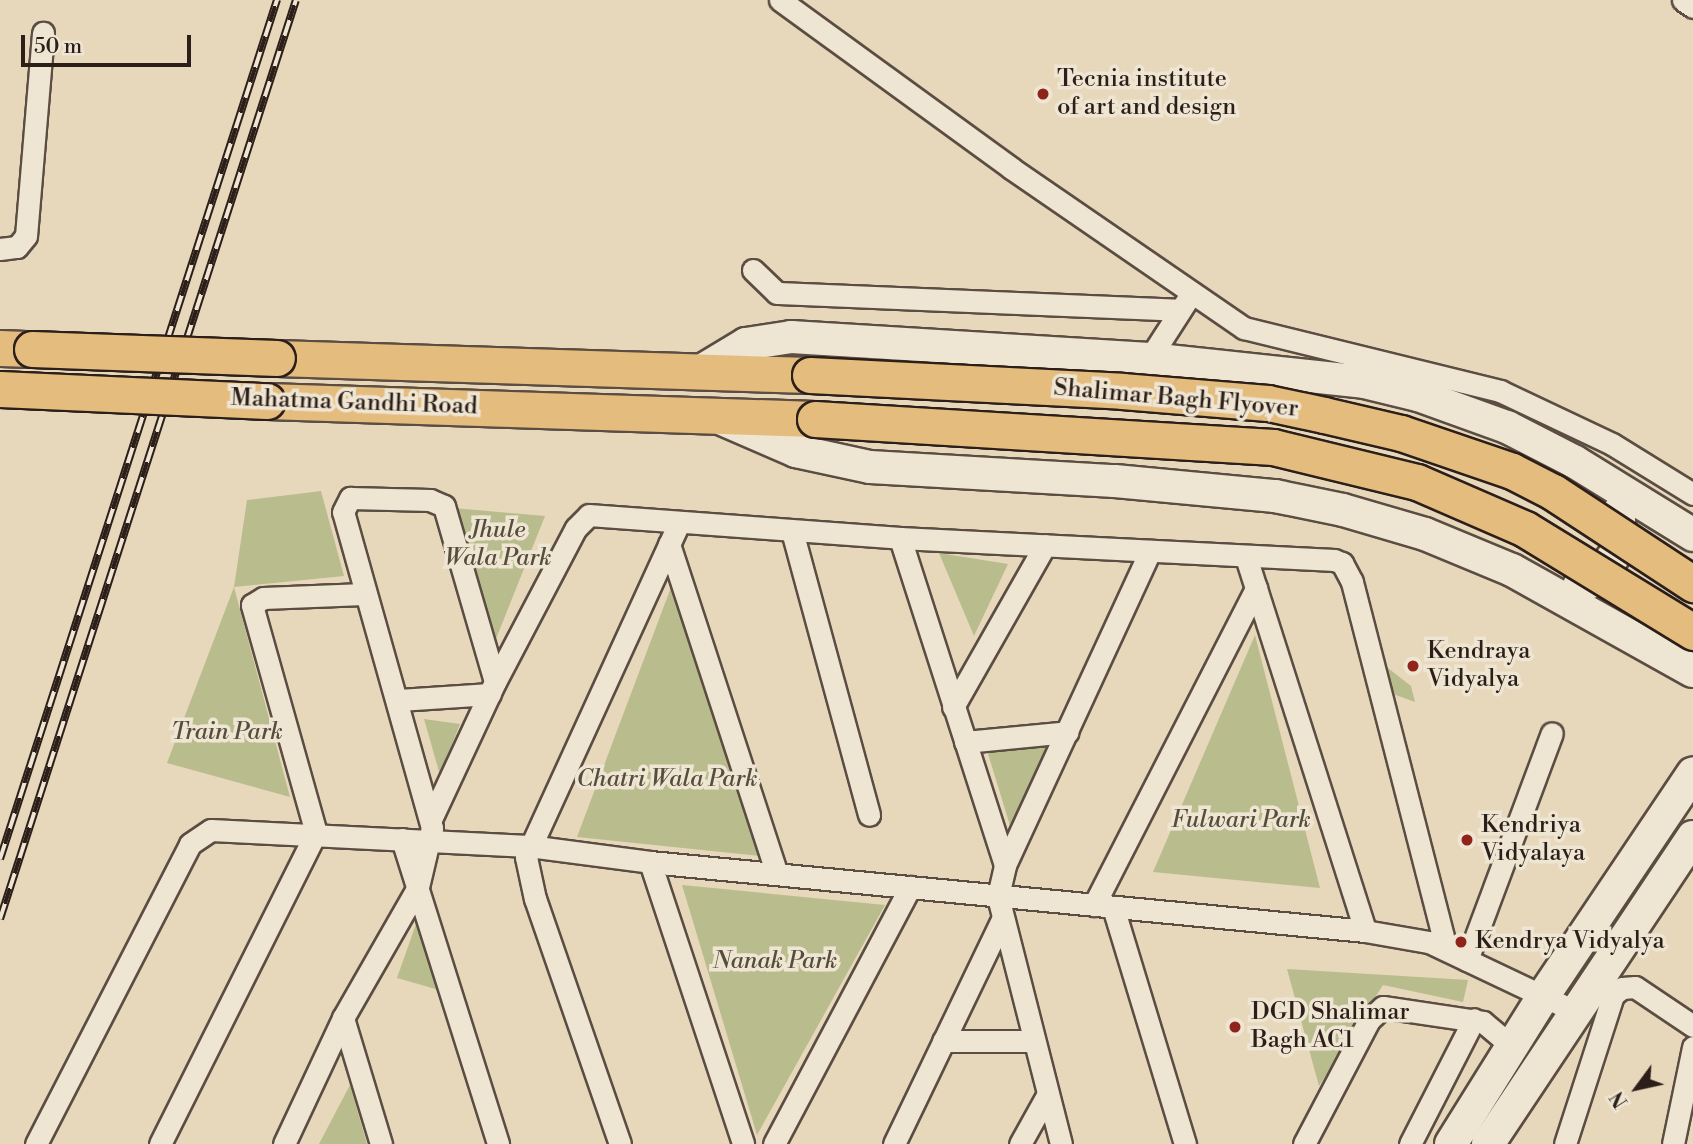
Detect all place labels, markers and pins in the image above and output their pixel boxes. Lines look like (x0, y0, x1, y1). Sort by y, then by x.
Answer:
place label: Tecnia institute of art and design (1057, 66, 1236, 122)
marker: Tecnia institute of art and design (1035, 86, 1051, 102)
place label: Kendraya Vidyalya (1427, 638, 1530, 694)
marker: Kendraya Vidyalya (1405, 658, 1421, 674)
place label: Kendriya Vidyalaya (1481, 812, 1585, 868)
marker: Kendriya Vidyalaya (1459, 832, 1475, 848)
place label: Kendrya Vidyalya (1475, 928, 1665, 956)
marker: Kendrya Vidyalya (1453, 934, 1469, 950)
place label: DGD Shalimar Bagh AC1 (1251, 999, 1410, 1055)
marker: DGD Shalimar Bagh AC1 (1225, 1017, 1245, 1037)

